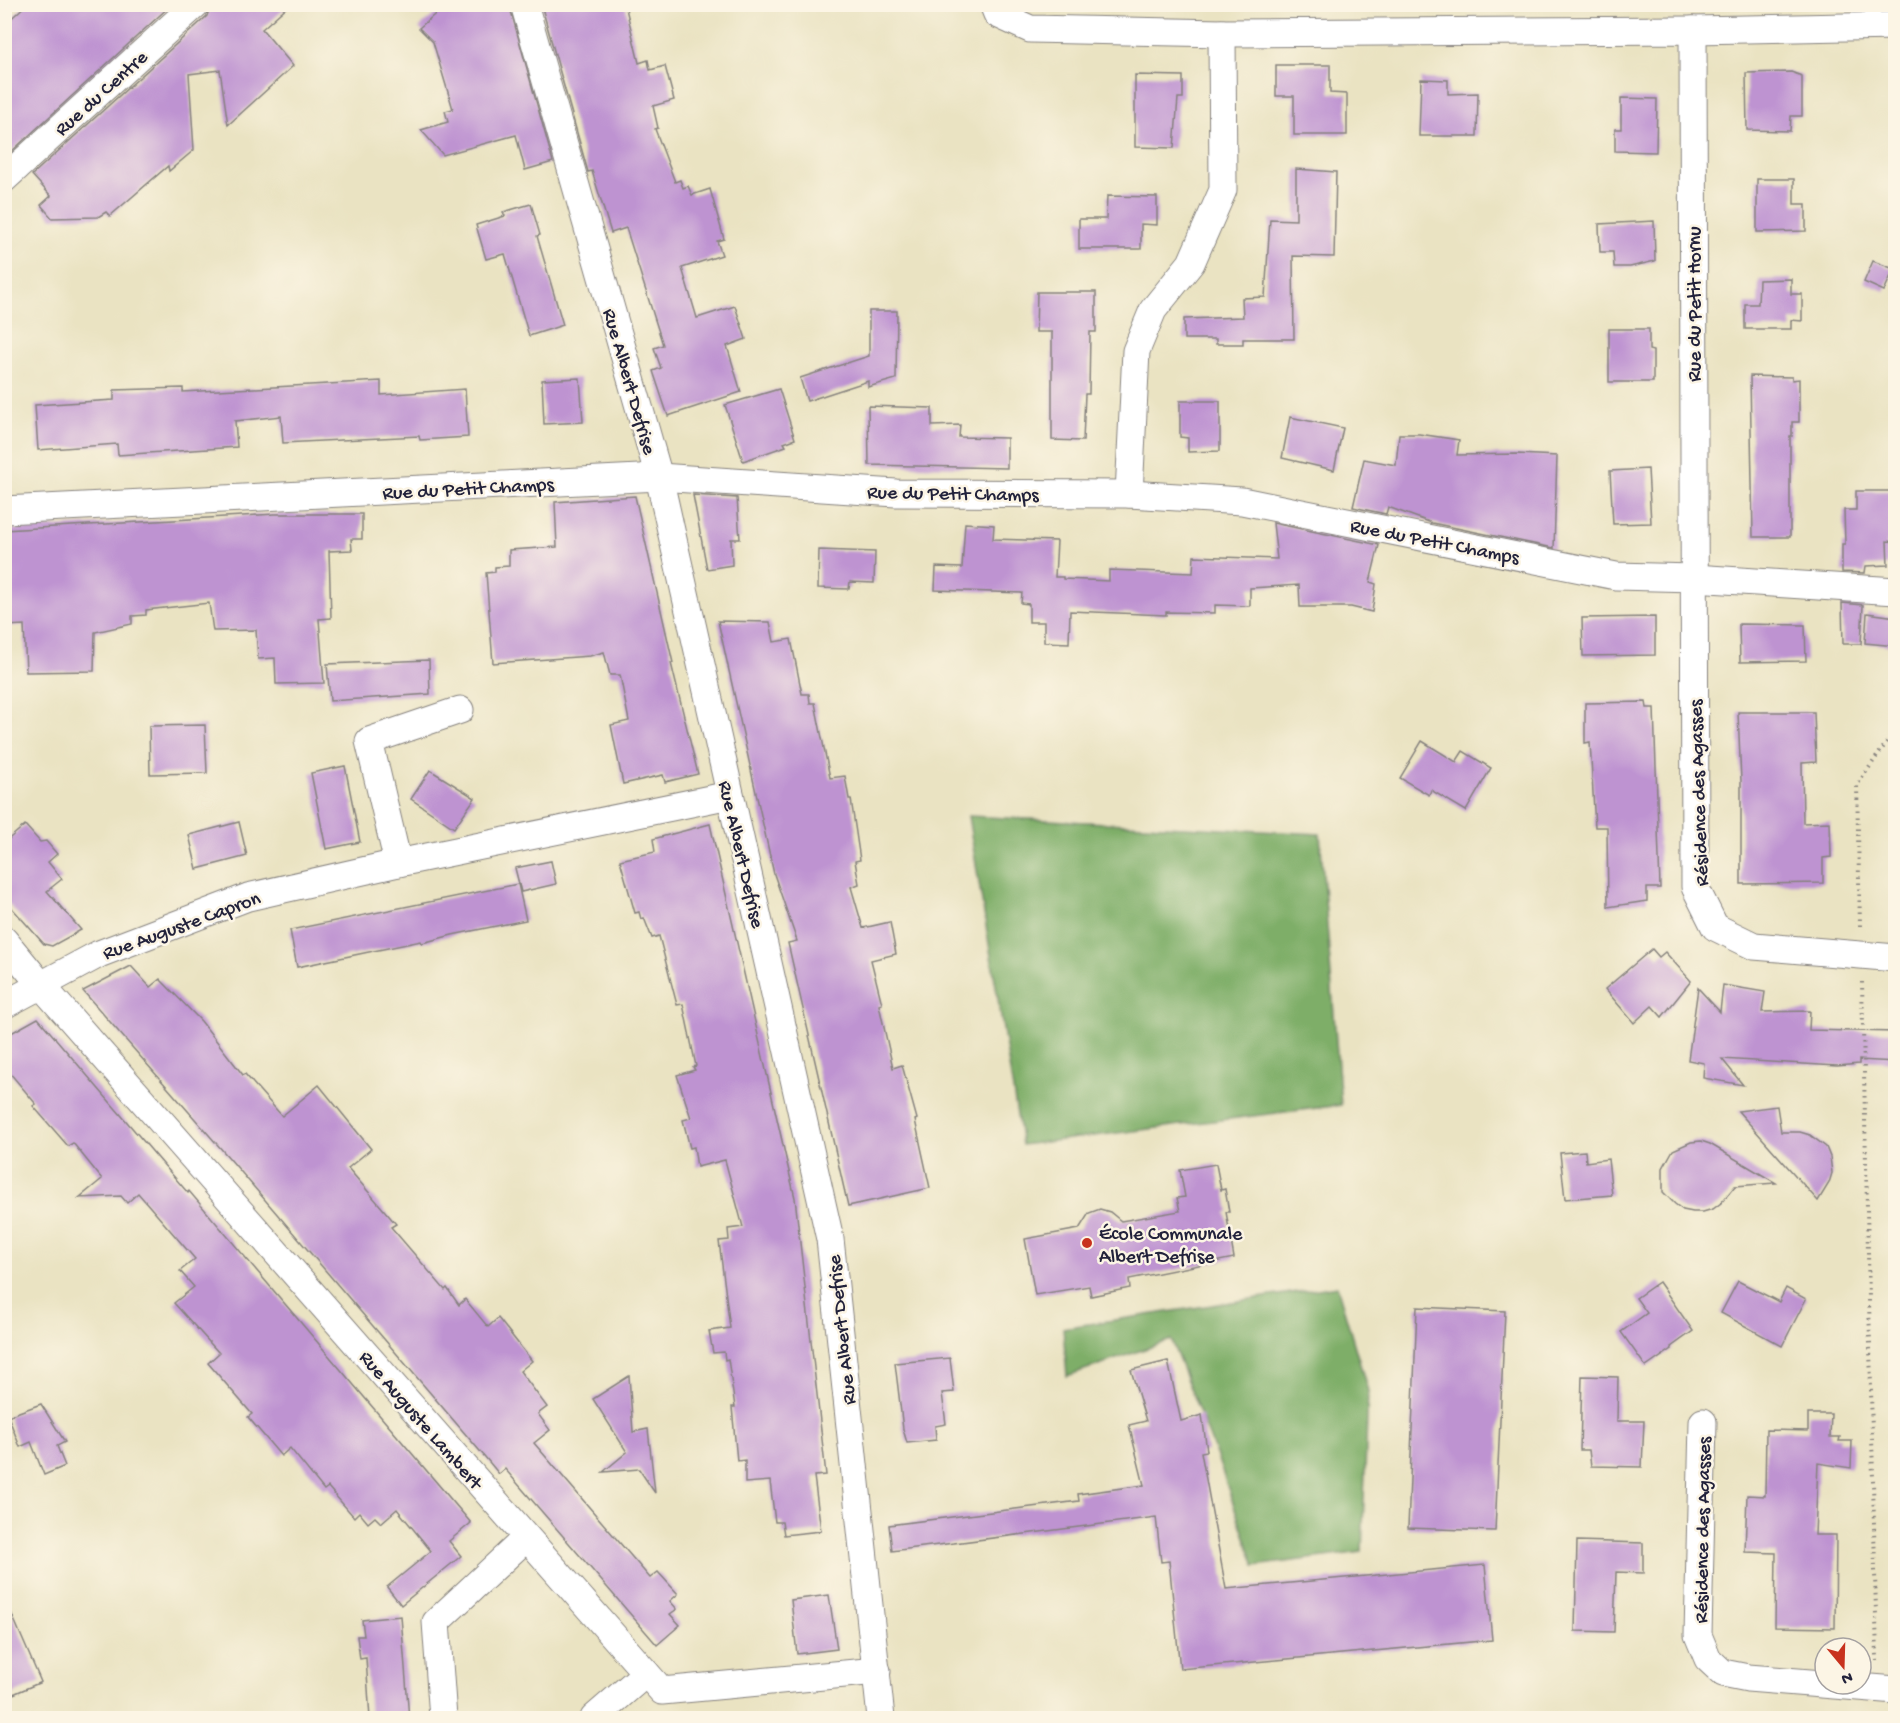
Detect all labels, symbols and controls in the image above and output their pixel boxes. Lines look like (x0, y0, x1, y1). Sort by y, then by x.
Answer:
street label: Rue du Centre (51, 46, 154, 142)
street label: Rue du Petit Hornu (1685, 226, 1708, 382)
street label: Rue Albert Defrise (596, 306, 660, 458)
street label: Rue du Petit Champs (382, 474, 555, 506)
street label: Rue du Petit Champs (867, 483, 1040, 509)
street label: Rue du Petit Champs (1348, 516, 1521, 571)
street label: Résidence des Agasses (1686, 699, 1715, 887)
street label: Rue Albert Defrise (711, 779, 768, 931)
street label: Rue Auguste Capron (100, 888, 265, 967)
place label: École Communale Albert Defrise (1099, 1223, 1243, 1270)
marker: École Communale Albert Defrise (1080, 1236, 1094, 1250)
street label: Rue Albert Defrise (824, 1253, 863, 1406)
street label: Rue Auguste Lambert (353, 1347, 487, 1497)
street label: Résidence des Agasses (1691, 1436, 1718, 1624)
north arrow (1813, 1636, 1873, 1696)
text: N (1838, 1666, 1855, 1688)

